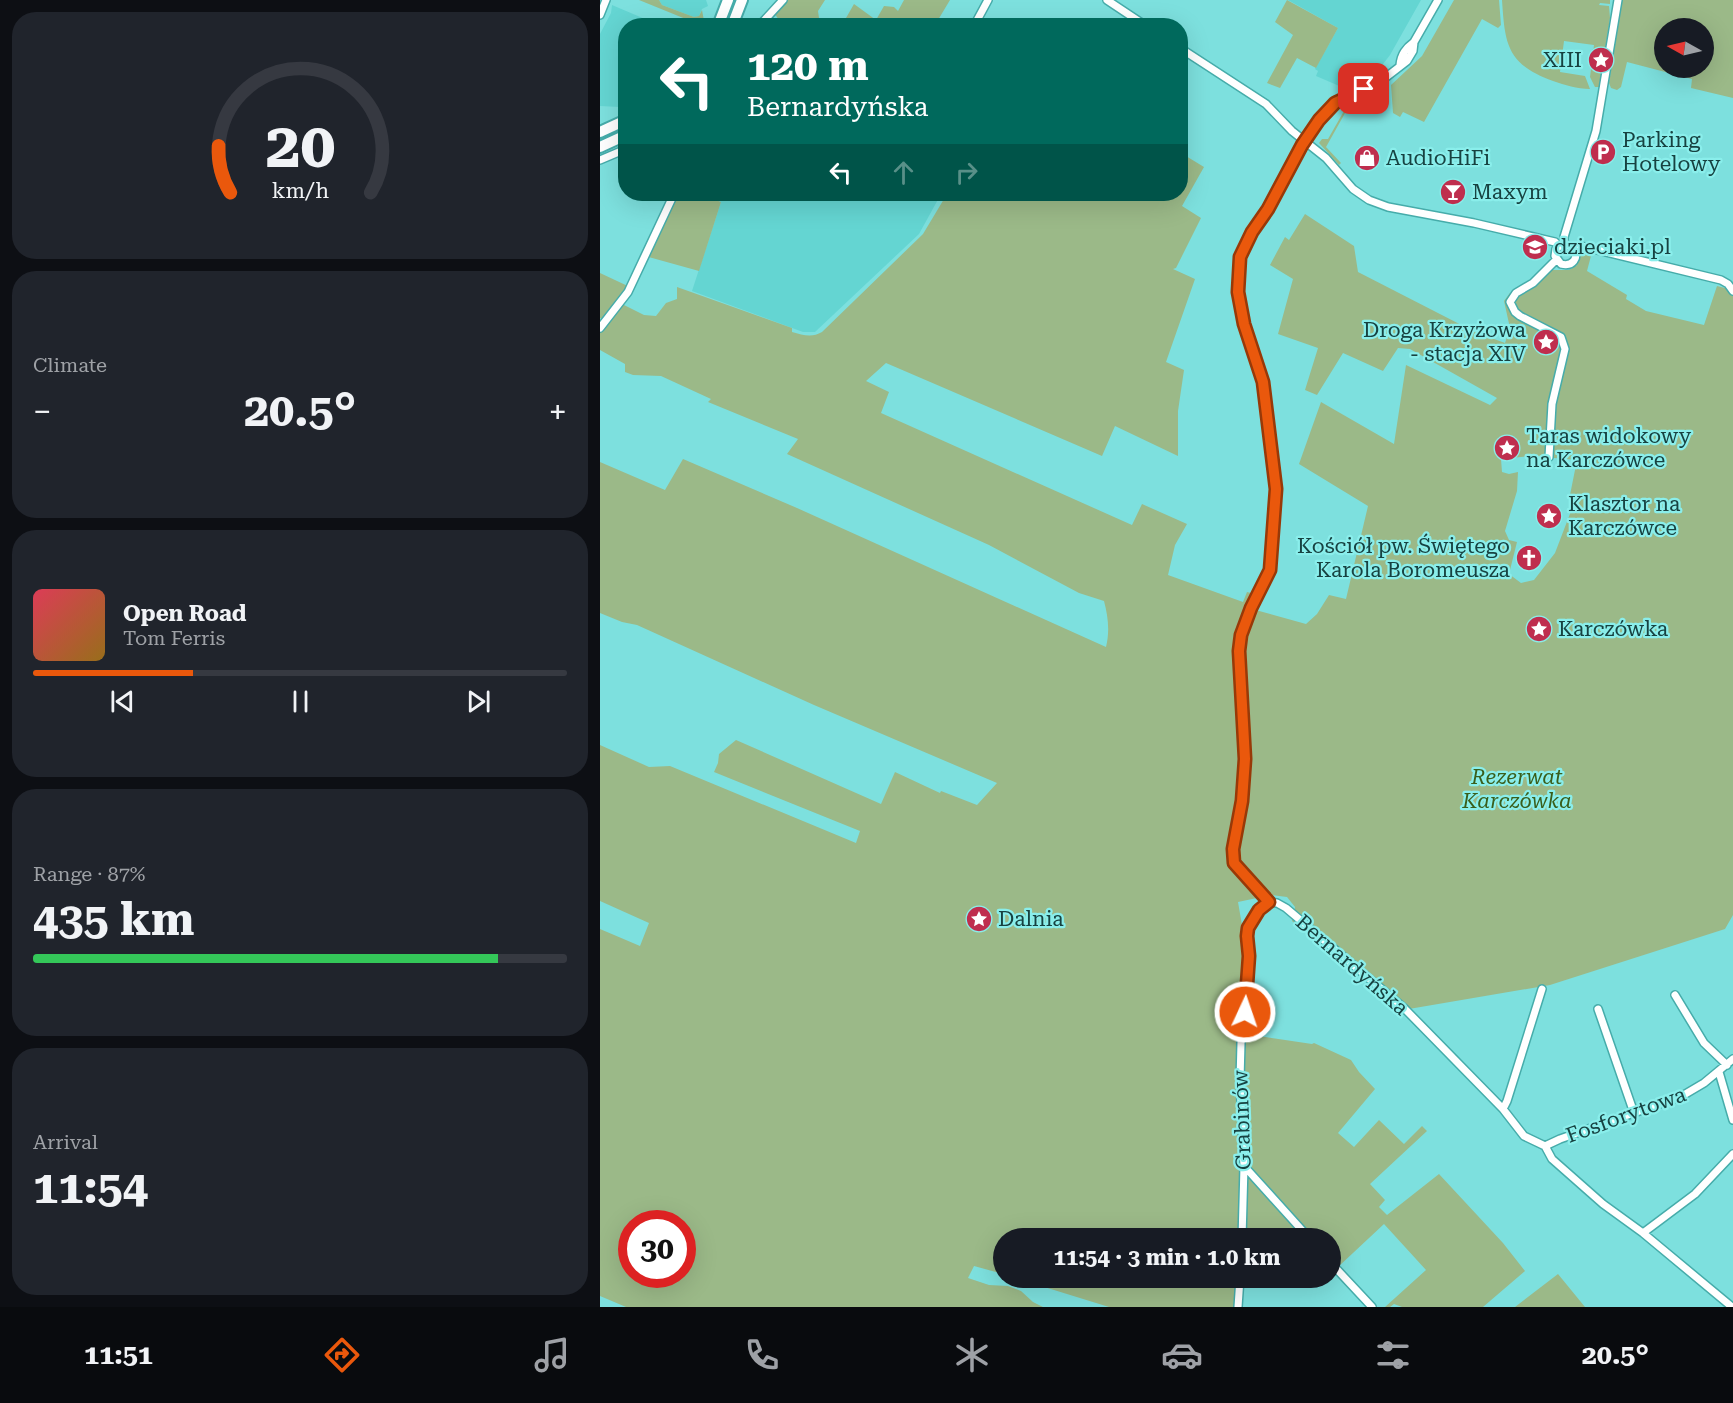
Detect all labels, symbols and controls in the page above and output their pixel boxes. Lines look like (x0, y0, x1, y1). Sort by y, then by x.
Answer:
north arrow (1654, 18, 1714, 78)
map controls (1654, 18, 1714, 78)
text: 120 m (747, 41, 869, 90)
icon: left (648, 42, 726, 120)
place icon: XIII (1586, 45, 1616, 75)
place label: XIII (1543, 48, 1582, 72)
pin (1338, 63, 1389, 114)
icon: arrive (1347, 72, 1380, 105)
text: Bernardyńska (747, 91, 928, 123)
text: 20 (265, 109, 335, 182)
place label: Parking Hotelowy (1622, 128, 1721, 176)
parking icon: Parking Hotelowy (1588, 137, 1618, 167)
shop icon: AudioHiFi (1352, 143, 1382, 173)
place label: AudioHiFi (1386, 146, 1490, 170)
icon: left (824, 156, 857, 189)
icon: ahead (887, 156, 920, 189)
icon: right (950, 156, 983, 189)
bar icon: Maxym (1438, 177, 1468, 207)
text: km/h (271, 178, 329, 203)
place label: Maxym (1472, 180, 1548, 204)
school or university icon: dzieciaki.pl (1520, 232, 1550, 262)
place label: dzieciaki.pl (1554, 235, 1671, 259)
place label: Droga Krzyżowa - stacja XIV (1363, 318, 1527, 366)
place icon: Droga Krzyżowa - stacja XIV (1531, 327, 1561, 357)
text: Climate (33, 353, 107, 377)
text: 20.5° (244, 384, 356, 437)
text: − (33, 392, 51, 431)
text: + (549, 392, 567, 431)
place label: Taras widokowy na Karczówce (1526, 424, 1692, 472)
place icon: Taras widokowy na Karczówce (1492, 433, 1522, 463)
place label: Klasztor na Karczówce (1568, 492, 1681, 540)
place icon: Klasztor na Karczówce (1534, 501, 1564, 531)
place label: Kościół pw. Świętego Karola Boromeusza (1297, 533, 1511, 582)
church icon: Kościół pw. Świętego Karola Boromeusza (1514, 543, 1544, 573)
text: Open Road (123, 601, 246, 626)
place icon: Karczówka (1524, 614, 1554, 644)
place label: Karczówka (1558, 617, 1669, 641)
text: Tom Ferris (123, 626, 225, 650)
icon: previous (106, 685, 139, 718)
icon: pause (284, 685, 317, 718)
icon: next (462, 685, 495, 718)
park label: Rezerwat Karczówka (1461, 765, 1572, 813)
text: Range · 87% (33, 862, 145, 886)
text: 435 km (33, 893, 194, 946)
place icon: Dalnia (964, 904, 994, 934)
place label: Dalnia (998, 907, 1064, 931)
street label: Bernardyńska (1291, 910, 1414, 1021)
position arrow (1213, 980, 1277, 1044)
street label: Grabinów (1228, 1069, 1256, 1170)
street label: Fosforytowa (1563, 1082, 1690, 1148)
text: Arrival (33, 1130, 98, 1154)
text: 11:54 (33, 1161, 148, 1214)
speed limit sign: 30 (618, 1210, 696, 1288)
text: 11:54 · 3 min · 1.0 km (1054, 1245, 1280, 1270)
icon: directions (321, 1334, 363, 1376)
icon: music (531, 1334, 573, 1376)
icon: phone (741, 1334, 783, 1376)
icon: climate (951, 1334, 993, 1376)
icon: car (1161, 1334, 1203, 1376)
icon: filters (1372, 1334, 1414, 1376)
text: 11:51 (84, 1339, 153, 1371)
text: 20.5° (1582, 1339, 1649, 1371)

